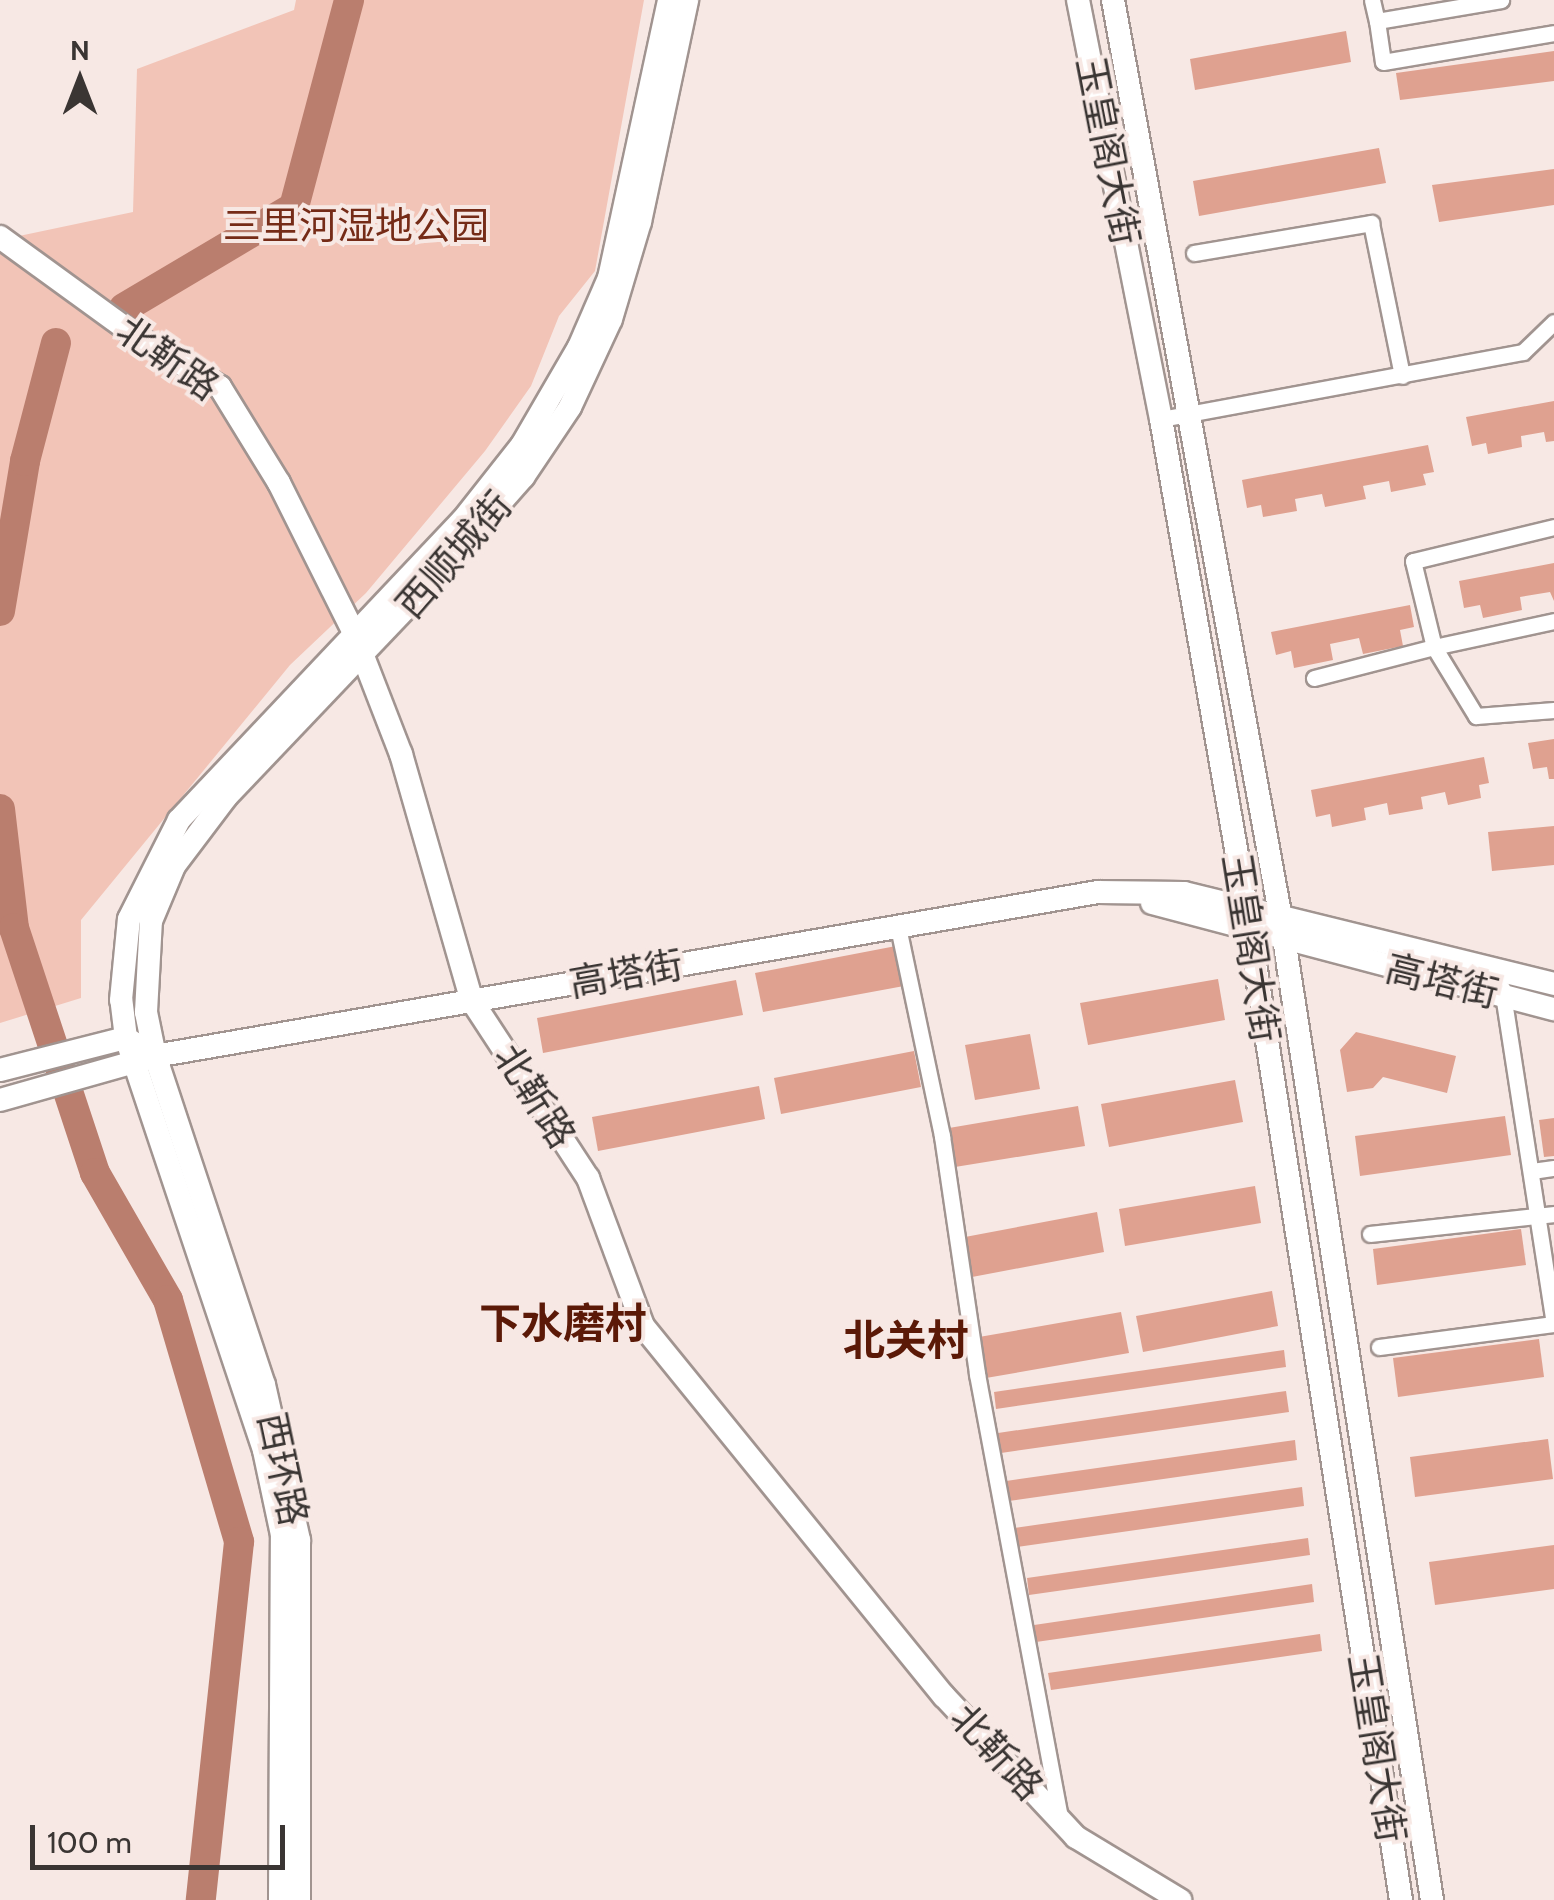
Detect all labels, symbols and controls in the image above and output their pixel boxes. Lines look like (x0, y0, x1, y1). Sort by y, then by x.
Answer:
north arrow (30, 30, 130, 130)
text: N (70, 33, 90, 67)
street label: 玉皇阁大街 (1067, 53, 1149, 249)
park label: 三里河湿地公园 (223, 203, 489, 249)
street label: 北靳路 (108, 307, 228, 409)
street label: 西顺城街 (387, 483, 521, 627)
street label: 玉皇阁大街 (1214, 851, 1288, 1045)
street label: 高塔街 (566, 942, 686, 1006)
street label: 高塔街 (1381, 945, 1503, 1017)
street label: 北靳路 (485, 1036, 585, 1156)
district label: 下水磨村 (479, 1298, 647, 1348)
district label: 北关村 (843, 1315, 969, 1365)
street label: 西环路 (249, 1409, 317, 1529)
street label: 玉皇阁大街 (1340, 1651, 1414, 1845)
street label: 北靳路 (941, 1695, 1053, 1809)
scale bar (35, 1805, 290, 1867)
text: 100 m (47, 1824, 132, 1861)

